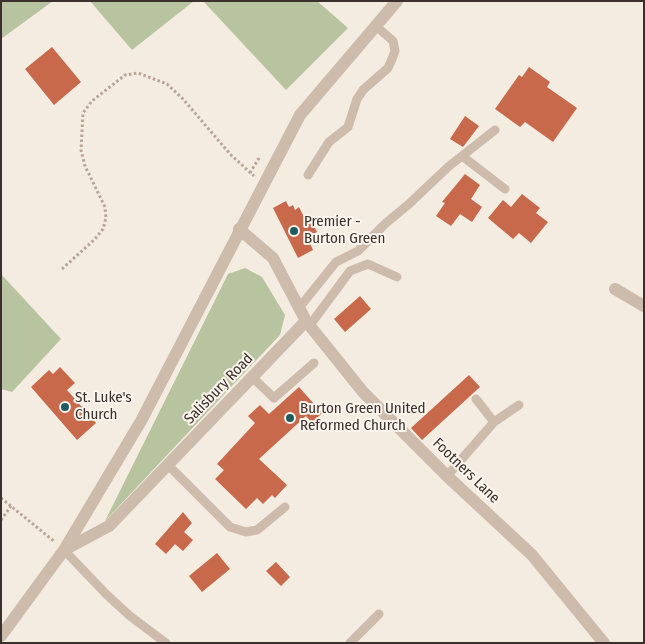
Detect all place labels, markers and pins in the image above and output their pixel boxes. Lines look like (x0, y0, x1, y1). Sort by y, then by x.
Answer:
place label: Premier - Burton Green (304, 213, 385, 248)
marker: Premier - Burton Green (288, 225, 300, 237)
place label: St. Luke's Church (75, 389, 132, 424)
place label: Burton Green United Reformed Church (300, 400, 426, 435)
marker: St. Luke's Church (59, 401, 71, 413)
marker: Burton Green United Reformed Church (284, 412, 296, 424)

